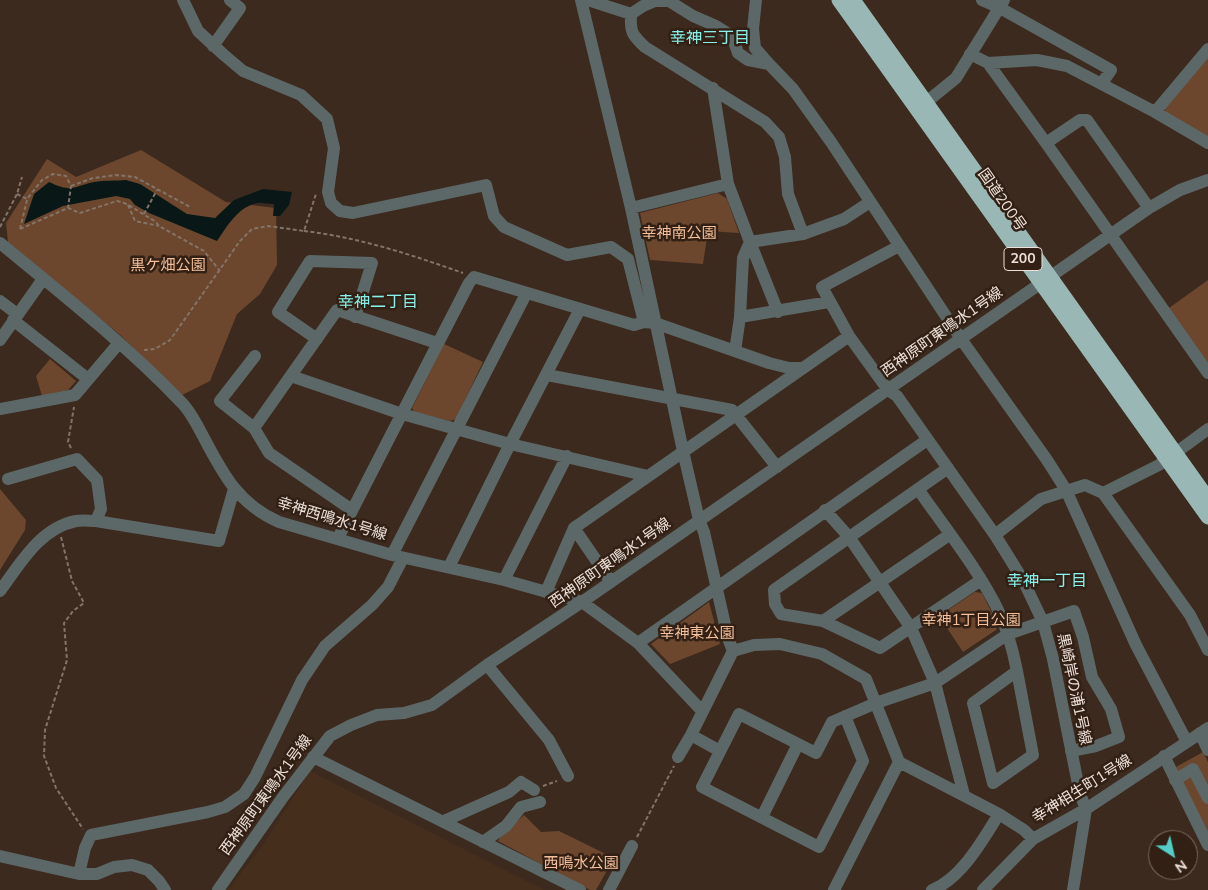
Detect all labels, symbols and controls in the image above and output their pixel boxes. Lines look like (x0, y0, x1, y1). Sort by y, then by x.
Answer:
district label: 幸神三丁目 (670, 28, 750, 48)
street label: 国道200号 (974, 165, 1030, 235)
park label: 幸神南公園 (642, 224, 716, 242)
road number: 200 (1004, 248, 1042, 270)
park label: 黒ケ畑公園 (131, 256, 205, 274)
street label: 西神原町東鳴水1号線 (878, 283, 1006, 381)
district label: 幸神二丁目 (338, 292, 418, 312)
street label: 幸神西鳴水1号線 (275, 494, 389, 544)
street label: 西神原町東鳴水1号線 (546, 514, 674, 612)
district label: 幸神一丁目 (1007, 571, 1087, 591)
park label: 幸神1丁目公園 (922, 611, 1020, 629)
park label: 幸神東公園 (660, 624, 734, 642)
street label: 黒崎岸の浦1号線 (1053, 631, 1095, 747)
street label: 西神原町東鳴水1号線 (216, 731, 316, 859)
street label: 幸神相生町1号線 (1029, 751, 1135, 827)
north arrow (1148, 830, 1198, 880)
park label: 西鳴水公園 (544, 854, 618, 872)
text: N (1172, 856, 1191, 877)

